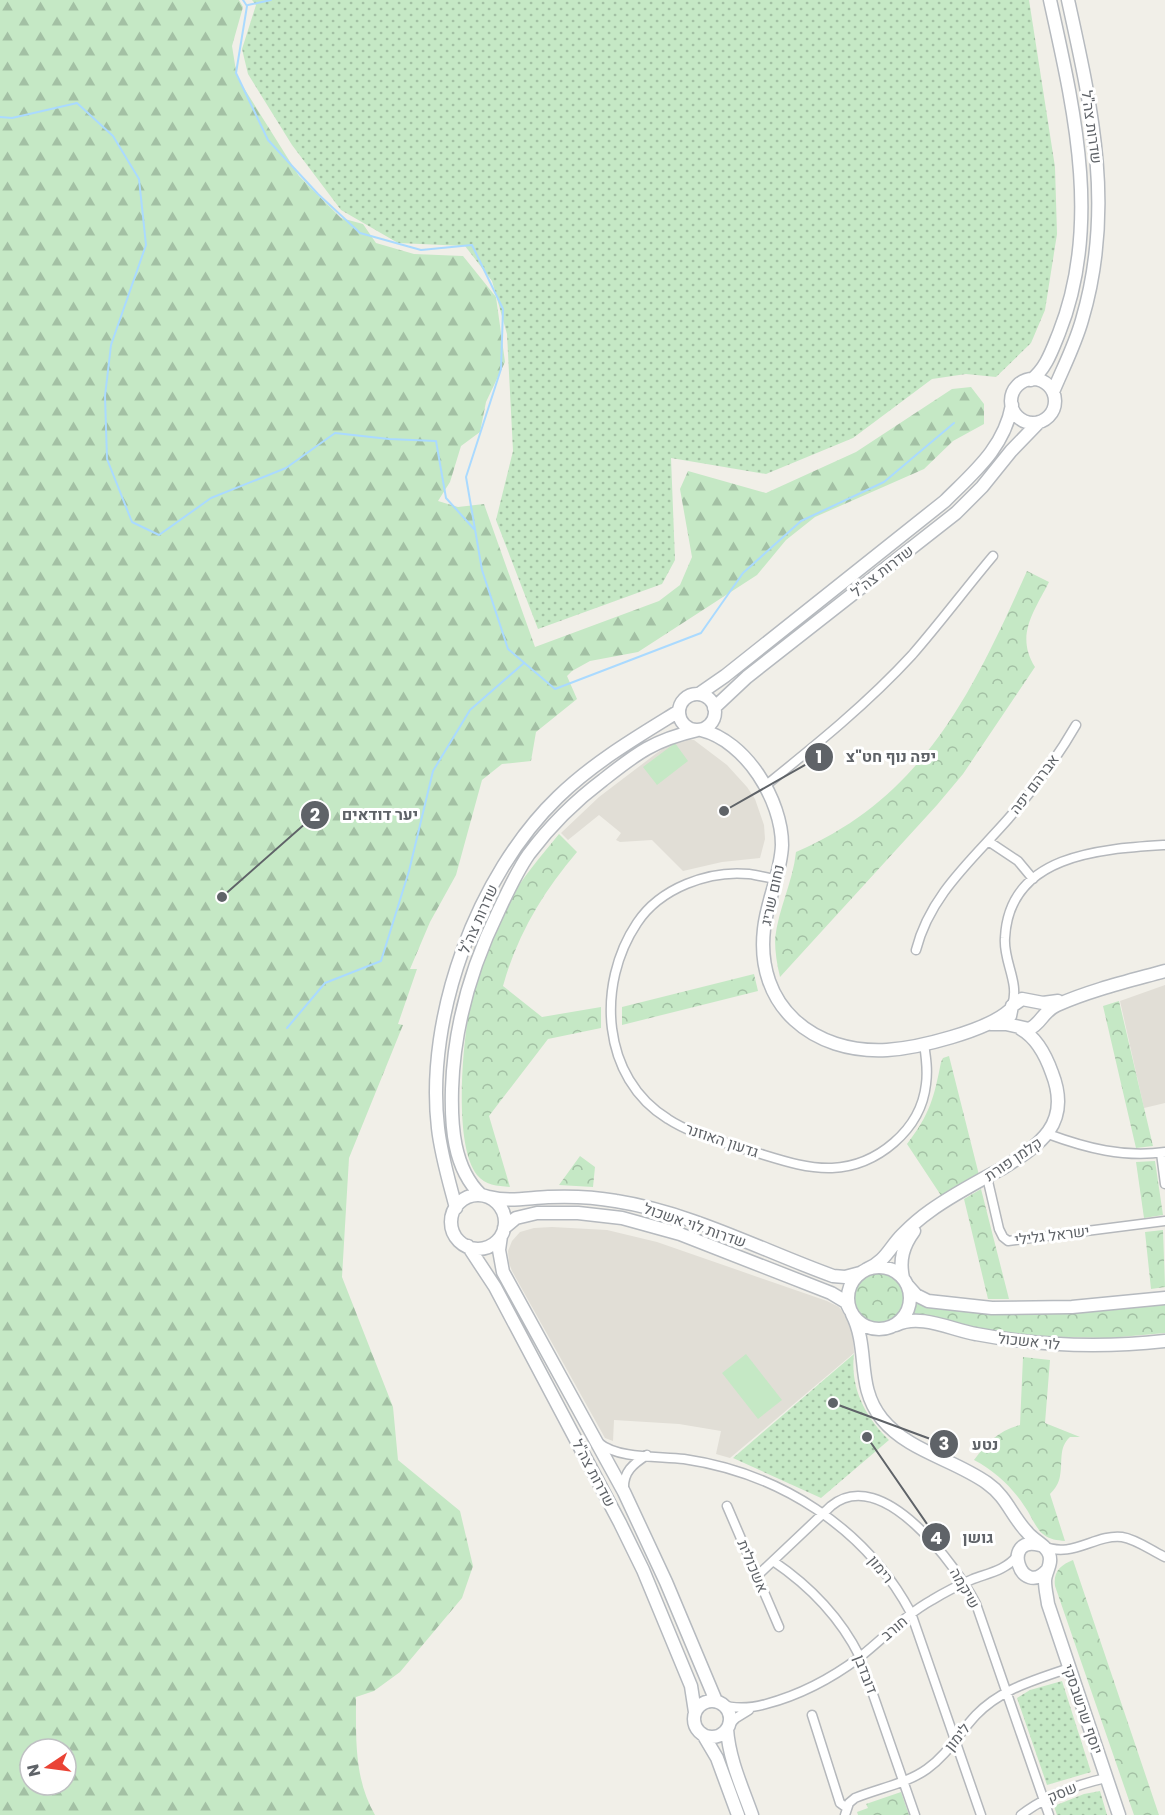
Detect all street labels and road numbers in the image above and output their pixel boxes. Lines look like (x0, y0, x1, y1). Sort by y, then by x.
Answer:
street label: שדרות צה"ל (1076, 89, 1108, 165)
street label: שדרות צה"ל (846, 540, 918, 602)
street label: אברהם יפה (1005, 750, 1063, 818)
street label: נחום שריג (755, 862, 789, 928)
street label: שדרות צה"ל (453, 881, 503, 957)
street label: גדעון האוזנר (683, 1118, 762, 1162)
street label: קלמן פורת (980, 1132, 1046, 1186)
street label: שדרות לוי אשכול (641, 1198, 749, 1252)
street label: ישראל גלילי (1013, 1220, 1091, 1250)
street label: לוי אשכול (997, 1327, 1061, 1355)
street label: שדרות צה"ל (567, 1435, 621, 1511)
street label: אשכולית (732, 1536, 774, 1596)
street label: רימון (863, 1551, 899, 1587)
street label: שיקמה (945, 1564, 985, 1612)
street label: חורב (876, 1611, 912, 1645)
street label: דובדבן (849, 1651, 883, 1697)
street label: יוסף שרשבסקי (1058, 1661, 1108, 1757)
street label: לימון (939, 1718, 975, 1755)
street label: שסק (1044, 1776, 1080, 1808)

